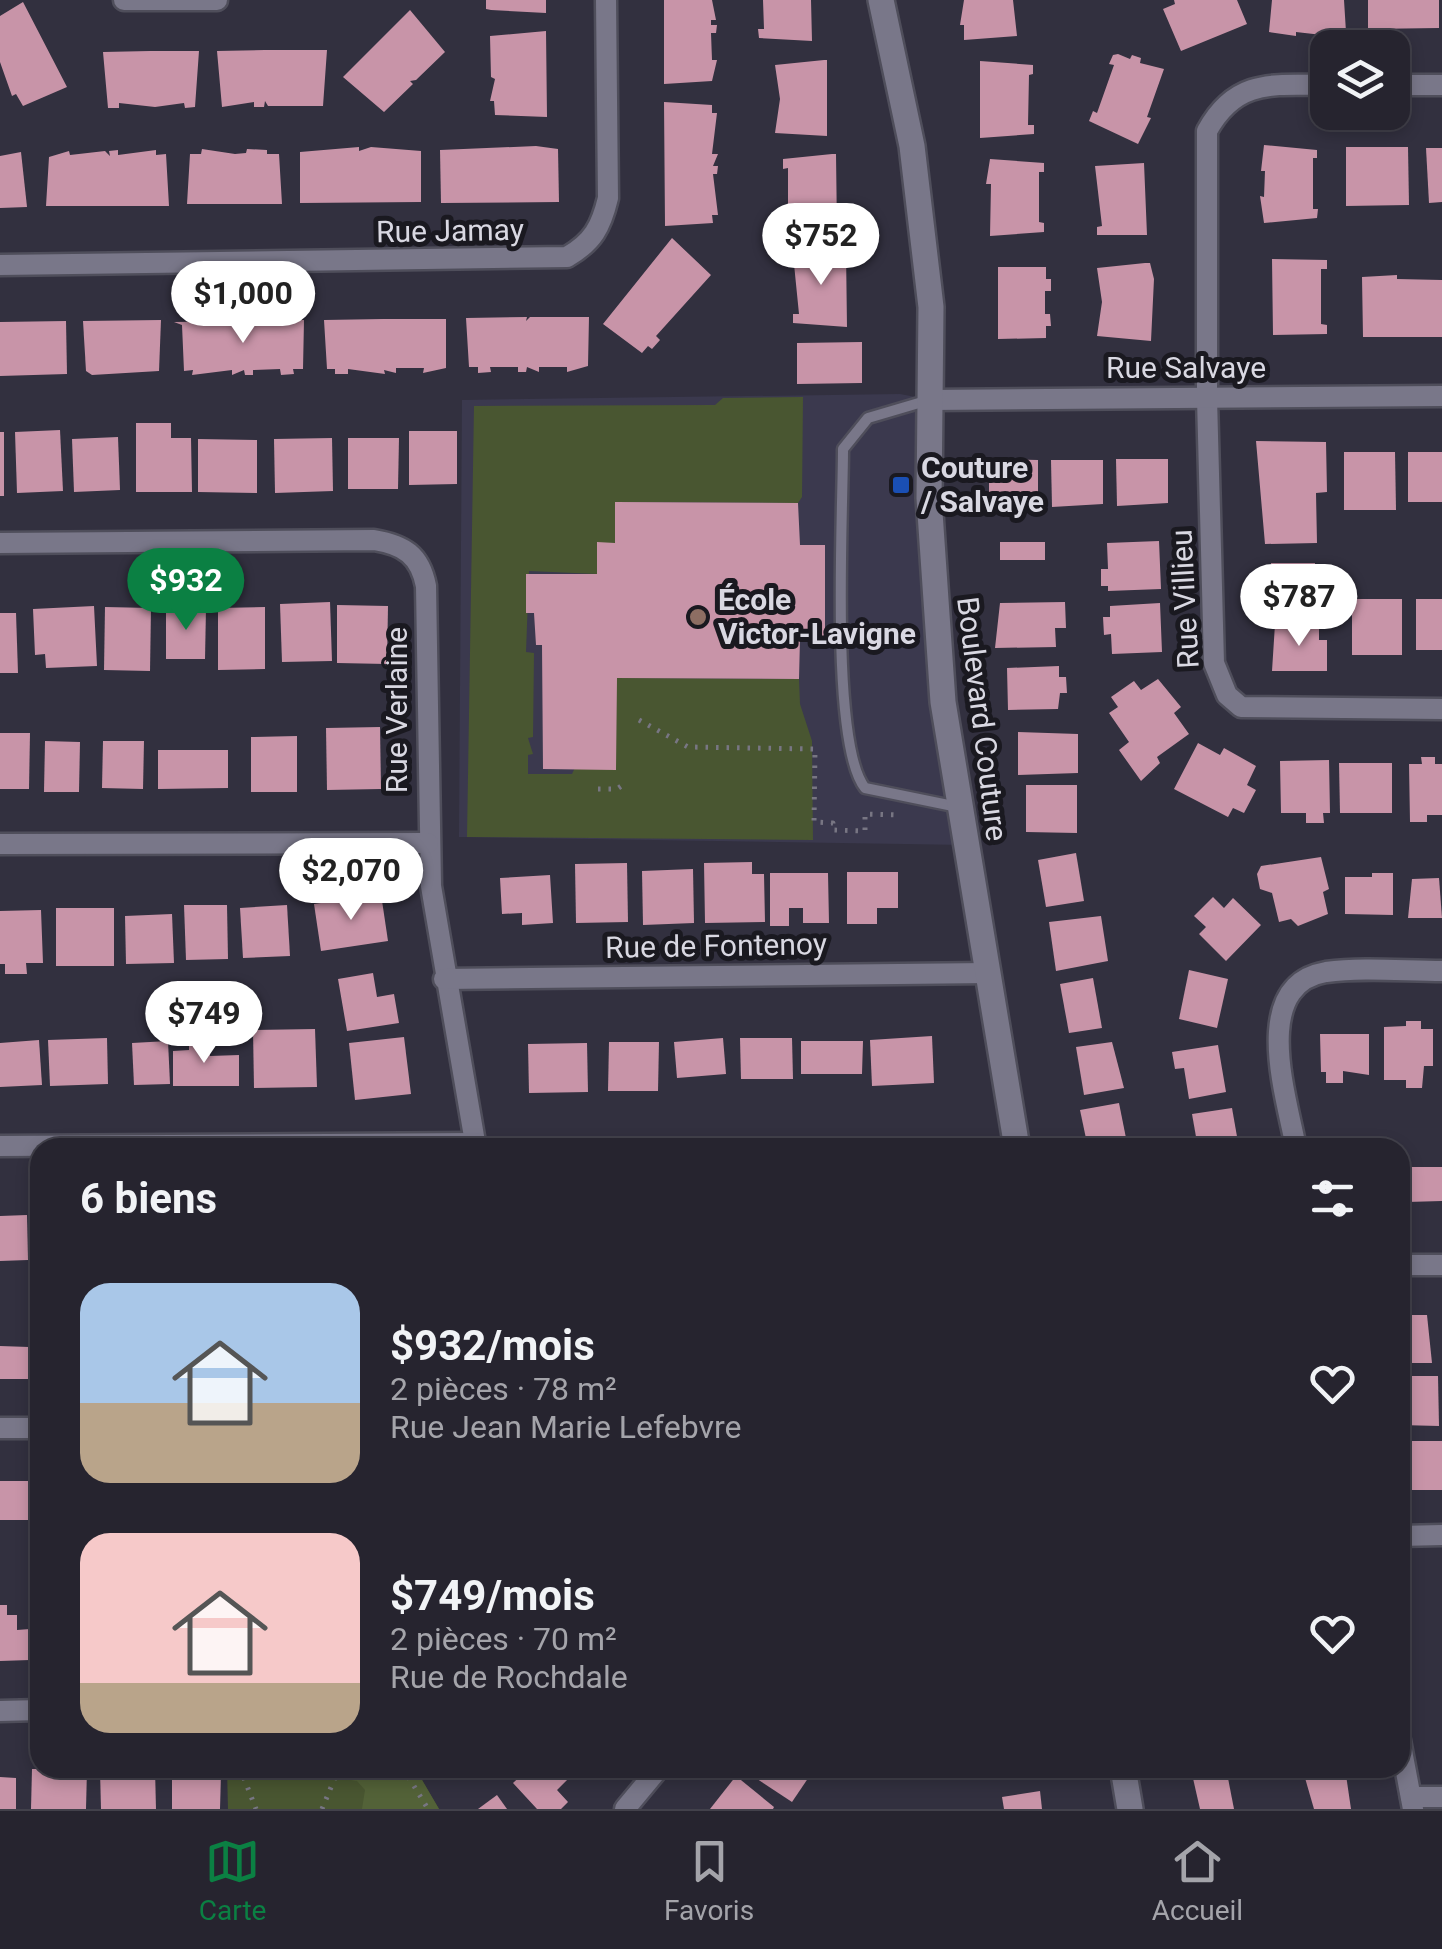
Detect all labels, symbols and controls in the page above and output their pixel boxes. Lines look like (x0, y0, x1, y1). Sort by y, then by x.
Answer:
map controls (1310, 30, 1410, 130)
button: layers (1310, 30, 1410, 130)
pin: $752 (762, 203, 880, 288)
street label: Rue Jamay (376, 212, 524, 249)
text: $752 (784, 216, 858, 254)
pin: $1,000 (162, 261, 324, 346)
text: $1,000 (193, 274, 293, 312)
street label: Rue Salvaye (1106, 350, 1266, 385)
place label: Couture / Salvaye (920, 450, 1044, 519)
marker: Couture / Salvaye (890, 474, 912, 496)
street label: Rue Villieu (1163, 529, 1206, 669)
pin: $932 (127, 548, 245, 633)
text: $932 (149, 561, 223, 599)
pin: $787 (1240, 564, 1358, 649)
text: $787 (1262, 577, 1336, 615)
place label: École Victor-Lavigne (718, 582, 916, 651)
street label: Boulevard Couture (950, 595, 1015, 843)
marker: École Victor-Lavigne (687, 606, 709, 628)
street label: Rue Verlaine (379, 627, 414, 793)
pin: $2,070 (270, 838, 432, 923)
text: $2,070 (301, 851, 401, 889)
street label: Rue de Fontenoy (605, 926, 827, 965)
pin: $749 (145, 981, 263, 1066)
text: $749 (167, 994, 241, 1032)
icon: filters (1305, 1171, 1360, 1226)
text: 6 biens (80, 1174, 217, 1223)
text: $932/mois (390, 1321, 595, 1370)
icon: home (160, 1323, 280, 1443)
icon: heart (1305, 1356, 1360, 1411)
text: 2 pièces · 78 m² (390, 1370, 617, 1408)
text: Rue Jean Marie Lefebvre (390, 1408, 742, 1446)
text: $749/mois (390, 1571, 595, 1620)
icon: home (160, 1573, 280, 1693)
icon: heart (1305, 1606, 1360, 1661)
text: 2 pièces · 70 m² (390, 1620, 617, 1658)
text: Rue de Rochdale (390, 1658, 628, 1696)
tab: Carte (199, 1834, 266, 1927)
tab: Favoris (664, 1834, 754, 1927)
tab: Accueil (1152, 1834, 1243, 1927)

